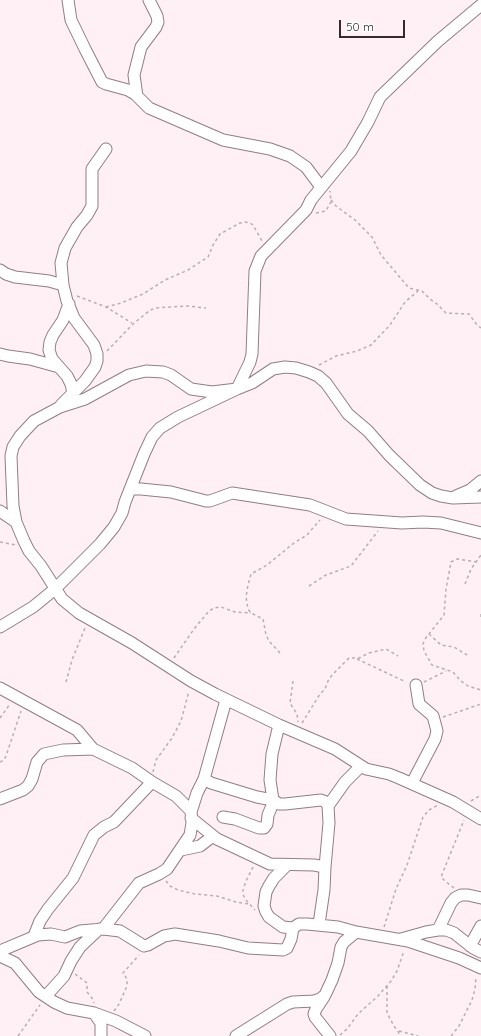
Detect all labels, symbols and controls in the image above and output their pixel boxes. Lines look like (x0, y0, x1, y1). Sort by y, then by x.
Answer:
scale bar (341, 12, 407, 38)
text: 50 m (346, 19, 374, 34)

